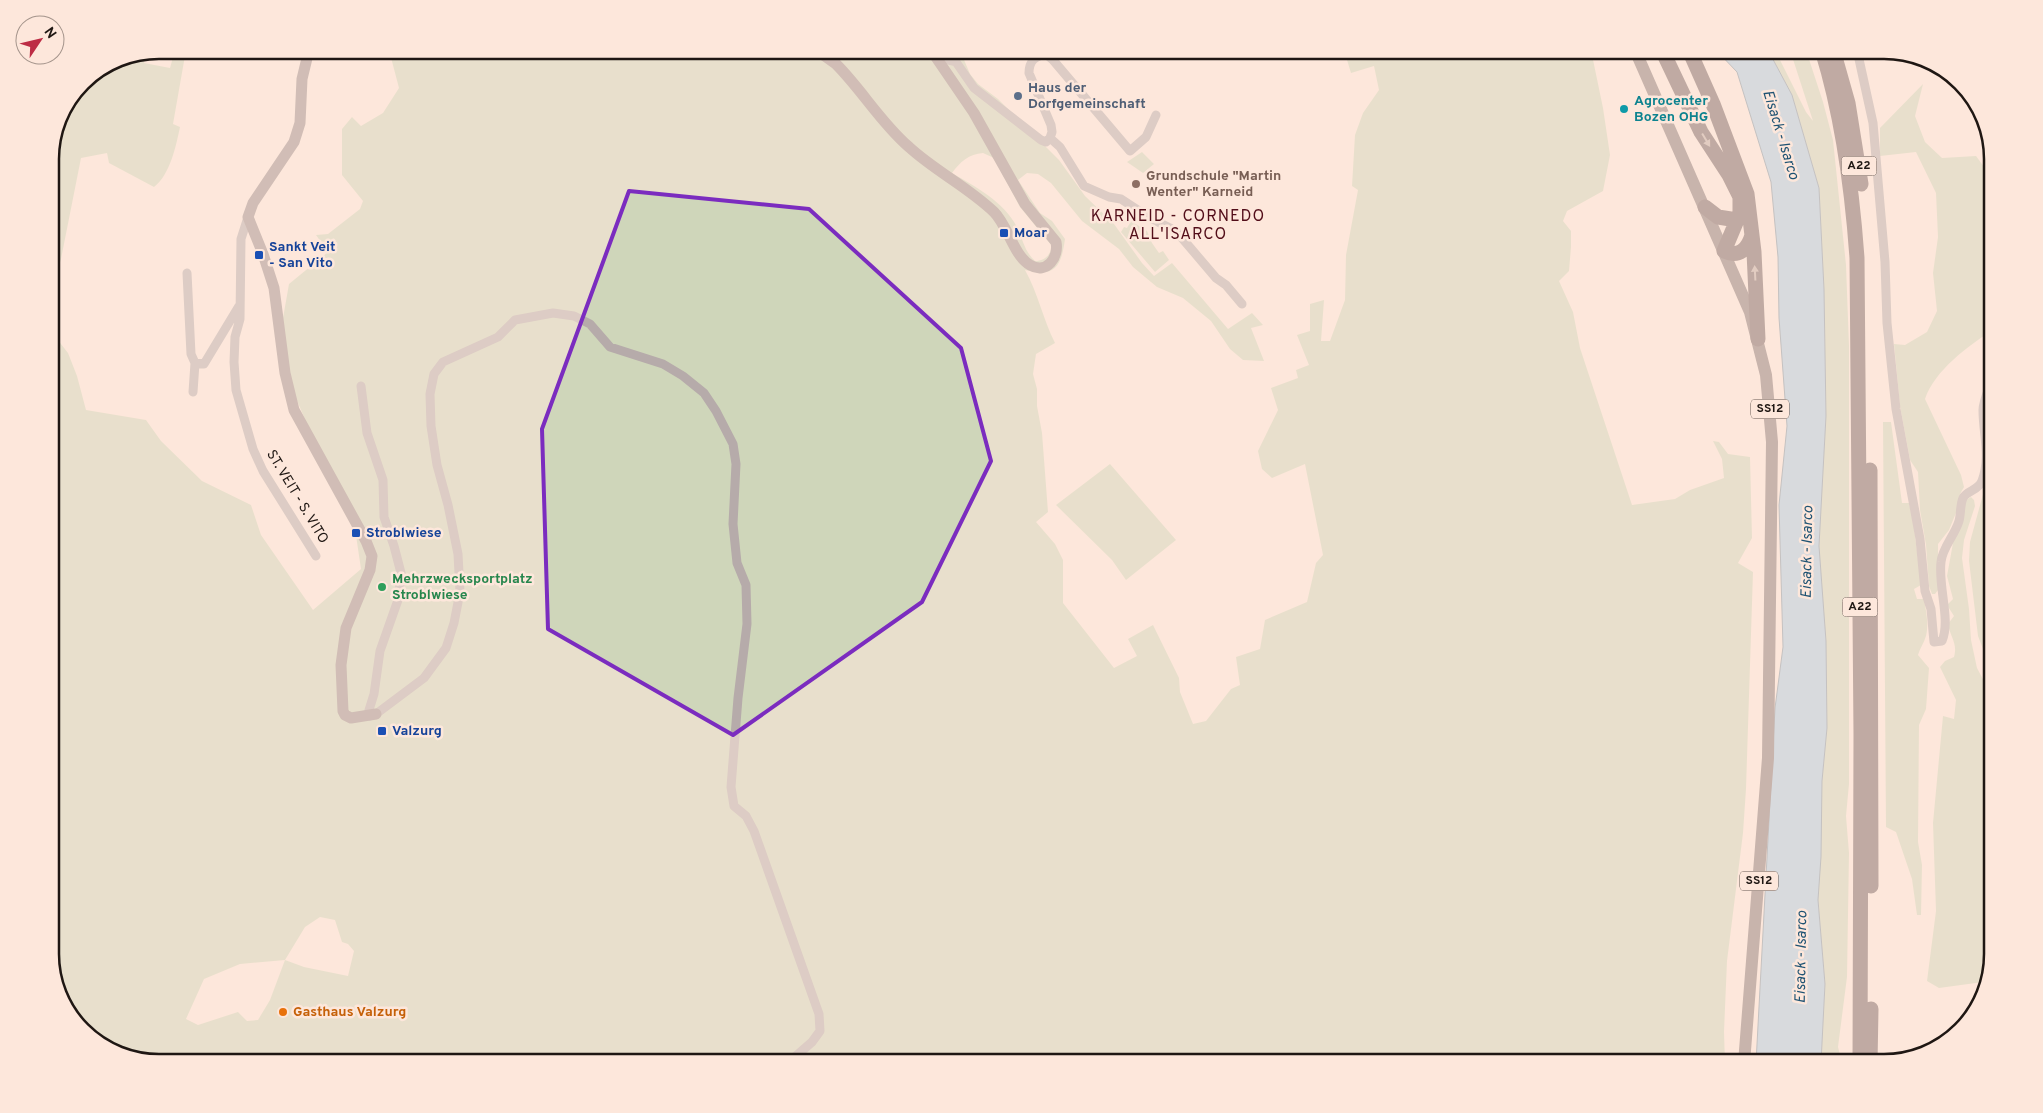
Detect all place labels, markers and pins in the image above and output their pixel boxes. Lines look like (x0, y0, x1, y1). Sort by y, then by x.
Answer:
place label: Haus der Dorfgemeinschaft (1028, 80, 1146, 113)
marker: Haus der Dorfgemeinschaft (1012, 90, 1024, 102)
place label: Agrocenter Bozen OHG (1634, 93, 1708, 126)
marker: Agrocenter Bozen OHG (1618, 103, 1630, 115)
place label: Grundschule "Martin Wenter" Karneid (1146, 168, 1281, 201)
marker: Grundschule "Martin Wenter" Karneid (1130, 178, 1142, 190)
place label: Moar (1014, 225, 1047, 242)
marker: Moar (998, 227, 1010, 239)
place label: Sankt Veit - San Vito (269, 239, 335, 272)
marker: Sankt Veit - San Vito (253, 249, 265, 261)
place label: Stroblwiese (366, 525, 442, 542)
marker: Stroblwiese (350, 527, 362, 539)
place label: Mehrzwecksportplatz Stroblwiese (392, 571, 533, 604)
marker: Mehrzwecksportplatz Stroblwiese (376, 581, 388, 593)
place label: Valzurg (392, 723, 442, 740)
marker: Valzurg (376, 725, 388, 737)
place label: Gasthaus Valzurg (293, 1004, 406, 1021)
marker: Gasthaus Valzurg (277, 1006, 289, 1018)

